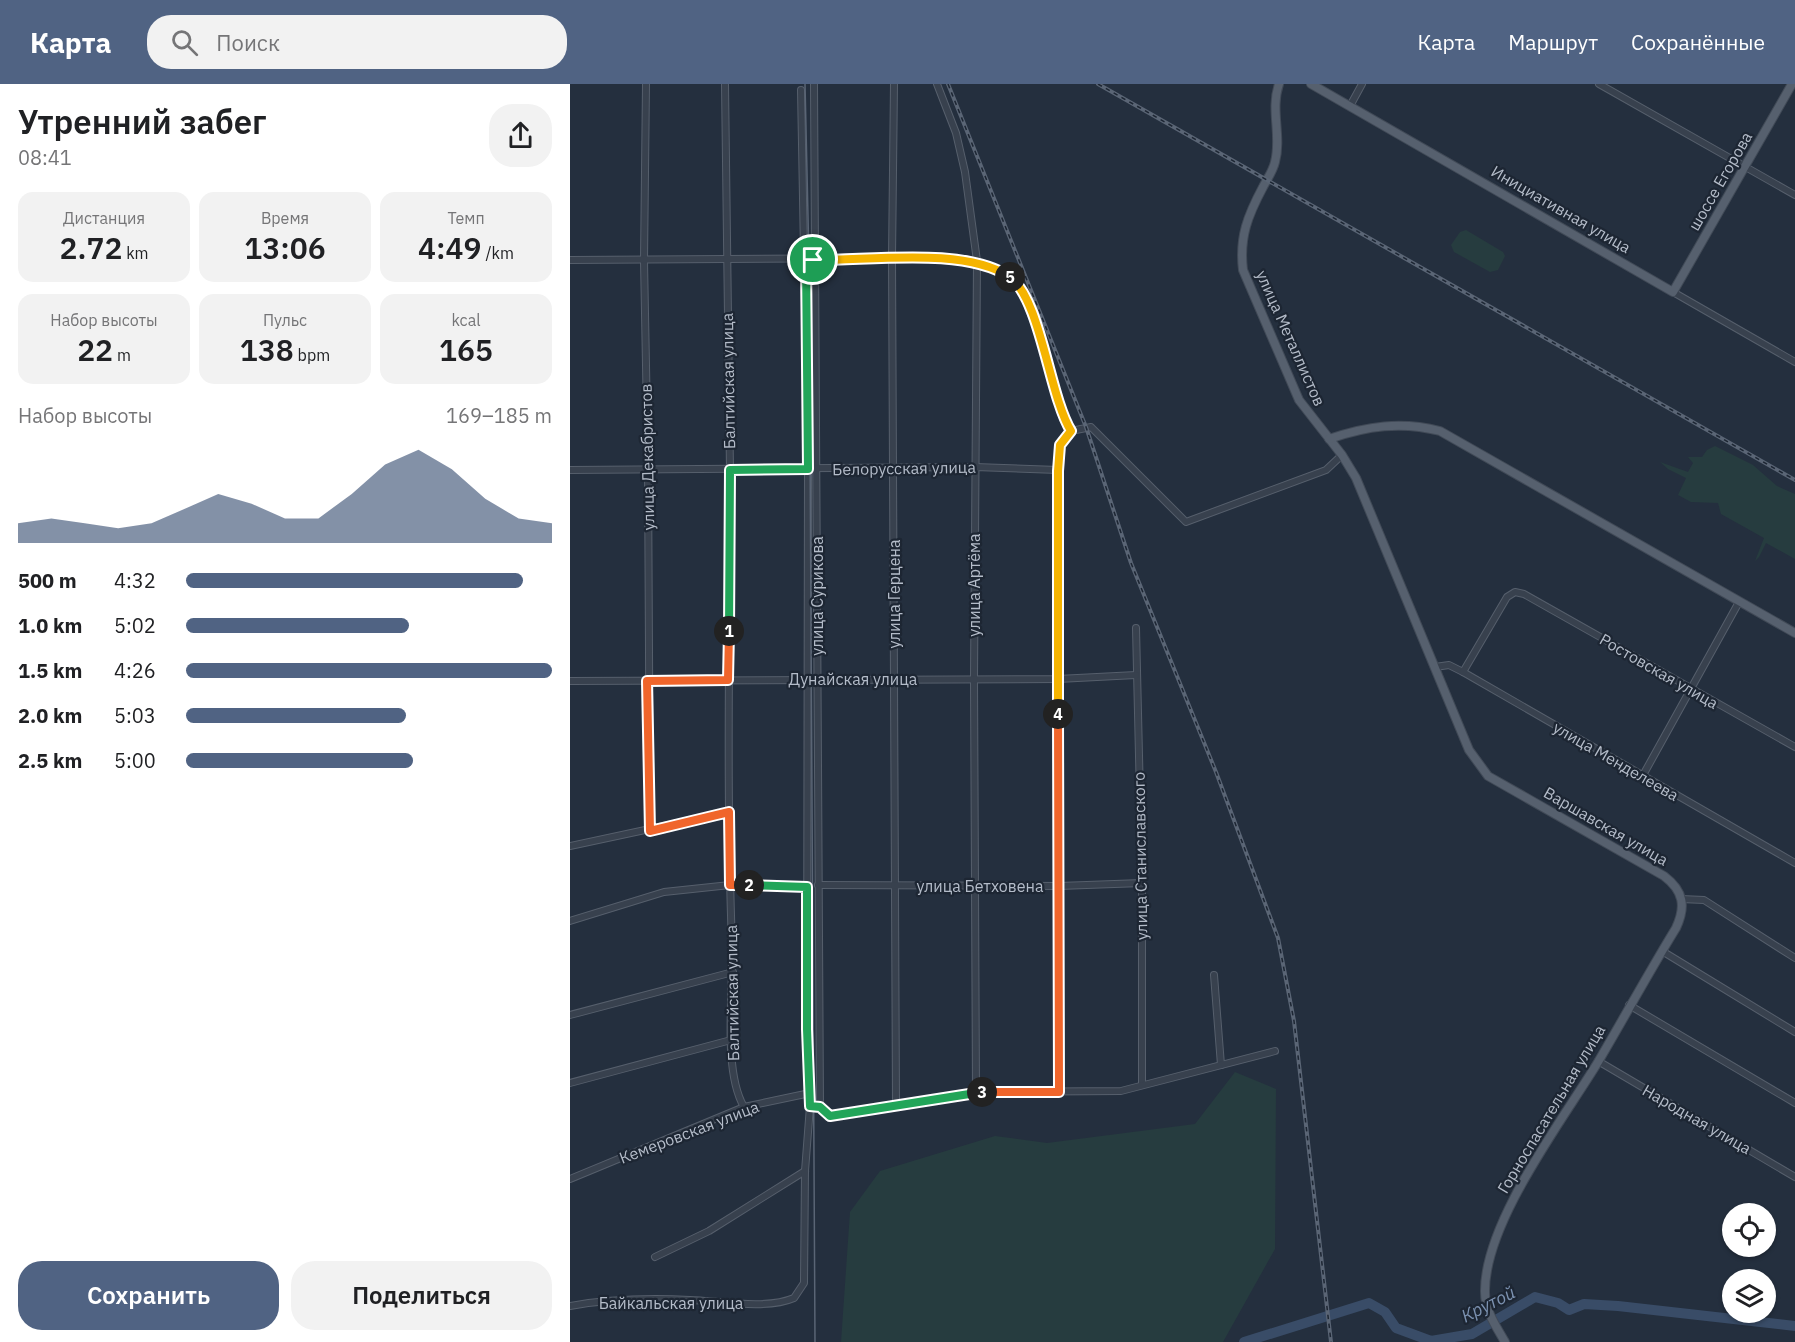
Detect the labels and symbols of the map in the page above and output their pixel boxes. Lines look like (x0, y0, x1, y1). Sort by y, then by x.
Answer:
street label: шоссе Егорова (1684, 128, 1757, 234)
street label: Инициативная улица (1488, 161, 1635, 257)
pin (787, 234, 838, 285)
pin: 5 (995, 262, 1025, 292)
street label: улица Металлистов (1252, 267, 1330, 409)
street label: Балтийская улица (717, 312, 739, 449)
street label: улица Декабристов (636, 383, 658, 531)
street label: Белорусская улица (832, 457, 976, 479)
street label: улица Артёма (964, 533, 984, 637)
street label: улица Сурикова (807, 536, 827, 656)
street label: улица Герцена (884, 539, 904, 648)
pin: 1 (714, 616, 744, 646)
street label: Ростовская улица (1596, 629, 1722, 713)
street label: Дунайская улица (789, 669, 918, 689)
pin: 4 (1043, 699, 1073, 729)
street label: улица Менделеева (1550, 717, 1683, 805)
street label: улица Станиславского (1129, 772, 1151, 940)
street label: Варшавская улица (1540, 782, 1672, 870)
pin: 2 (734, 870, 764, 900)
street label: улица Бетховена (917, 876, 1044, 896)
street label: Балтийская улица (721, 924, 743, 1061)
street label: Горноспасательная улица (1493, 1021, 1610, 1197)
pin: 3 (967, 1077, 997, 1107)
street label: Народная улица (1639, 1080, 1755, 1158)
street label: Кемеровская улица (616, 1096, 762, 1168)
water label: Крутой (1457, 1281, 1519, 1327)
street label: Байкальская улица (599, 1293, 744, 1313)

